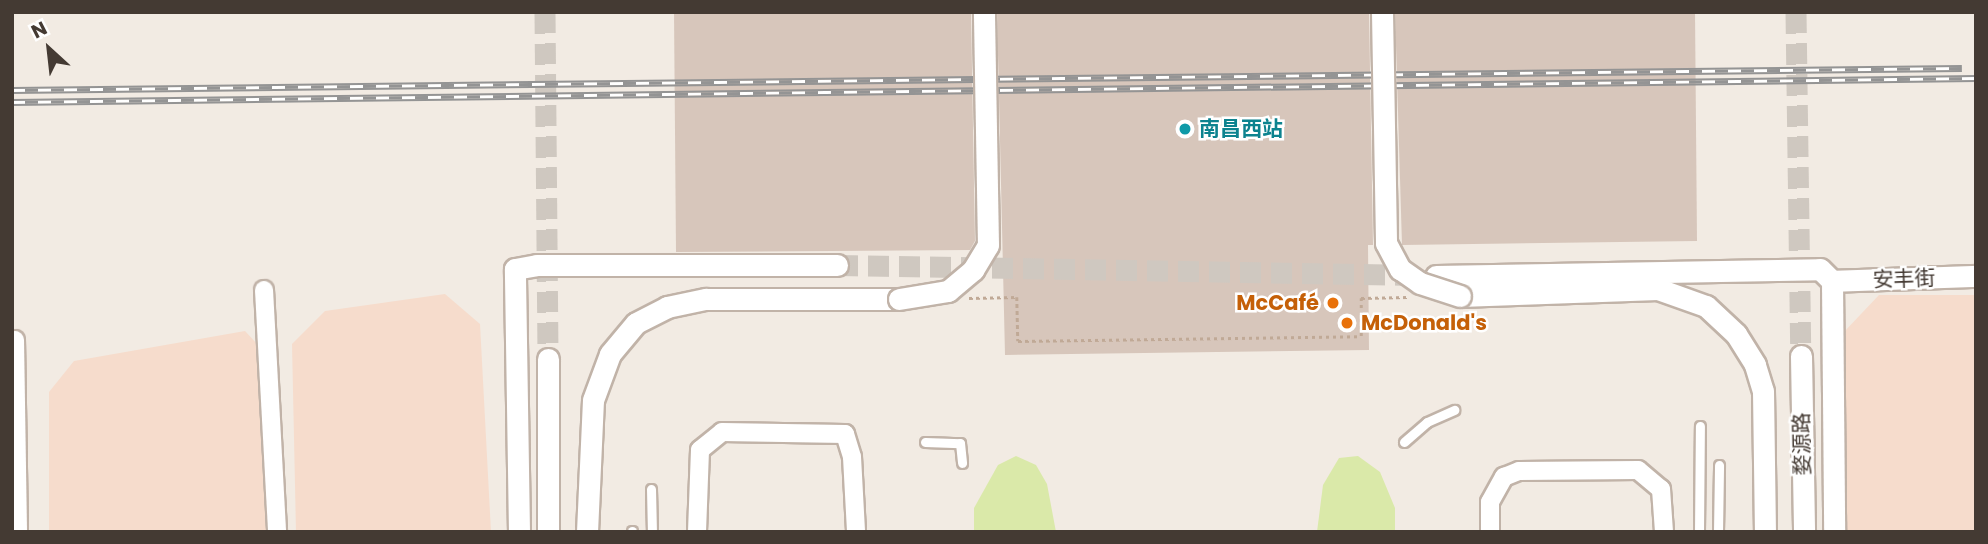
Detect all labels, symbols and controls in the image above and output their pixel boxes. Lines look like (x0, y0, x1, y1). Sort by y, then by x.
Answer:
north arrow (14, 14, 84, 84)
text: N (27, 15, 52, 45)
place label: 南昌西站 (1199, 116, 1283, 142)
marker: 南昌西站 (1177, 121, 1193, 137)
street label: 安丰街 (1872, 265, 1936, 293)
place label: McCafé (1236, 290, 1319, 316)
marker: McCafé (1325, 295, 1341, 311)
place label: McDonald's (1361, 310, 1487, 336)
marker: McDonald's (1339, 315, 1355, 331)
street label: 婺源路 (1789, 412, 1815, 476)

